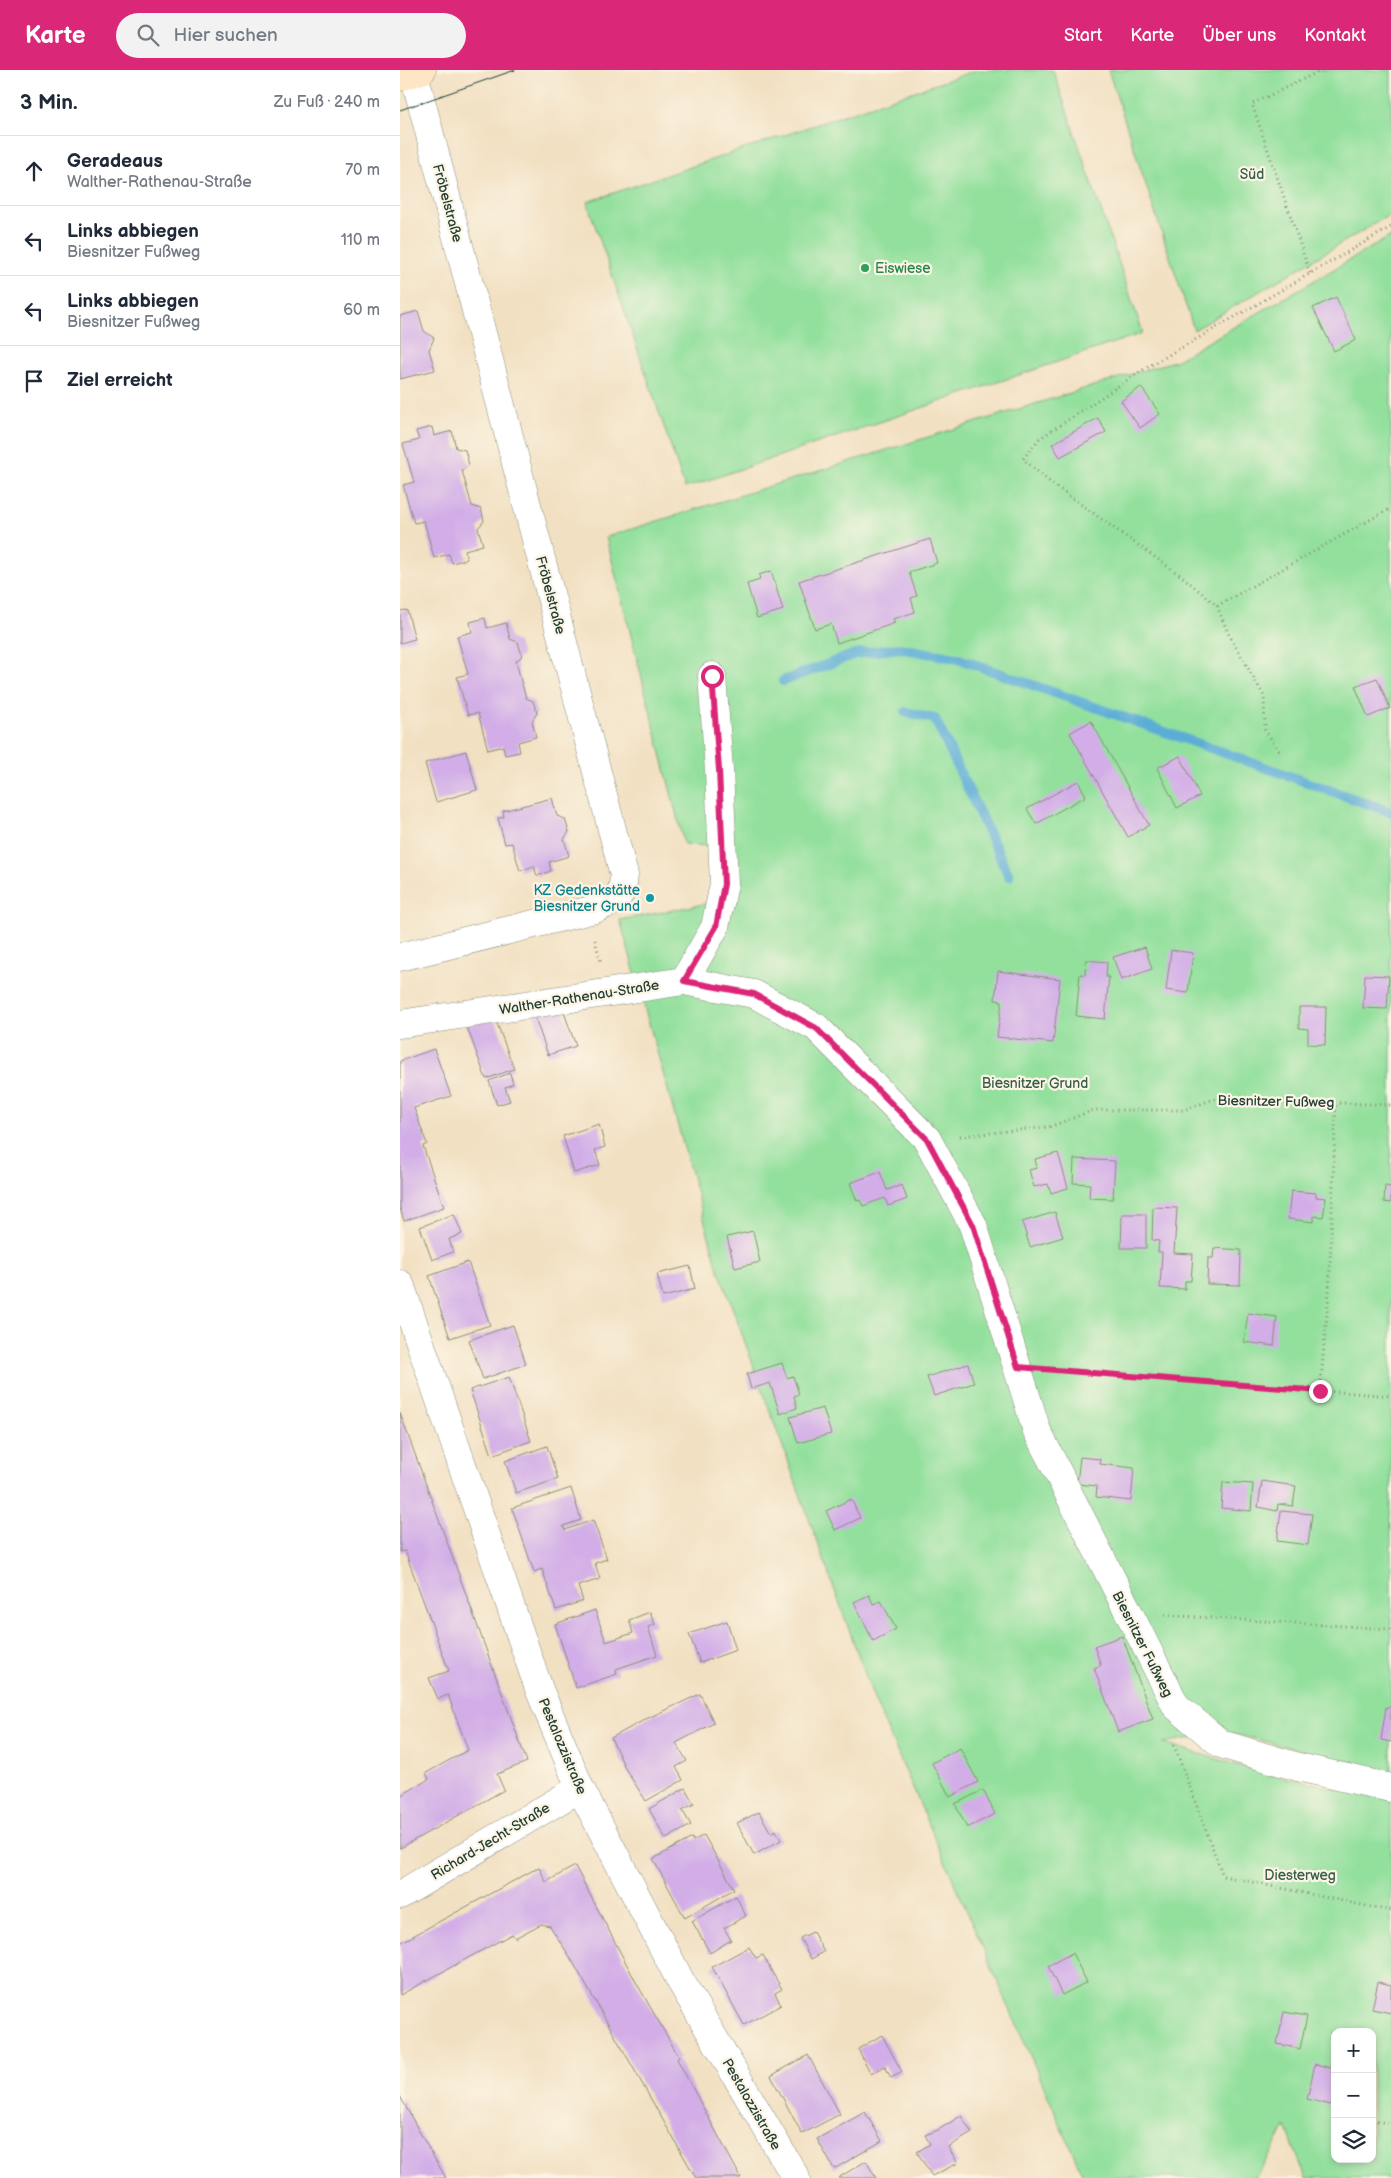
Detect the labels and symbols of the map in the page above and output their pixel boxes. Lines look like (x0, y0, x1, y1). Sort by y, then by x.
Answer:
street label: Fröbelstraße (429, 162, 466, 244)
park label: Süd (1240, 166, 1264, 183)
place label: Eiswiese (875, 260, 931, 277)
marker: Eiswiese (859, 262, 871, 274)
street label: Fröbelstraße (532, 554, 569, 636)
route start (701, 665, 724, 688)
place label: KZ Gedenkstätte Biesnitzer Grund (534, 882, 640, 915)
marker: KZ Gedenkstätte Biesnitzer Grund (644, 892, 656, 904)
street label: Walther-Rathenau-Straße (498, 976, 660, 1019)
park label: Biesnitzer Grund (982, 1075, 1088, 1092)
street label: Biesnitzer Fußweg (1218, 1092, 1334, 1111)
route end (1309, 1380, 1332, 1403)
street label: Biesnitzer Fußweg (1108, 1588, 1177, 1700)
street label: Pestalozzistraße (535, 1696, 590, 1797)
street label: Richard-Jecht-Straße (428, 1799, 553, 1884)
park label: Diesterweg (1264, 1867, 1336, 1884)
street label: Pestalozzistraße (718, 2055, 785, 2153)

